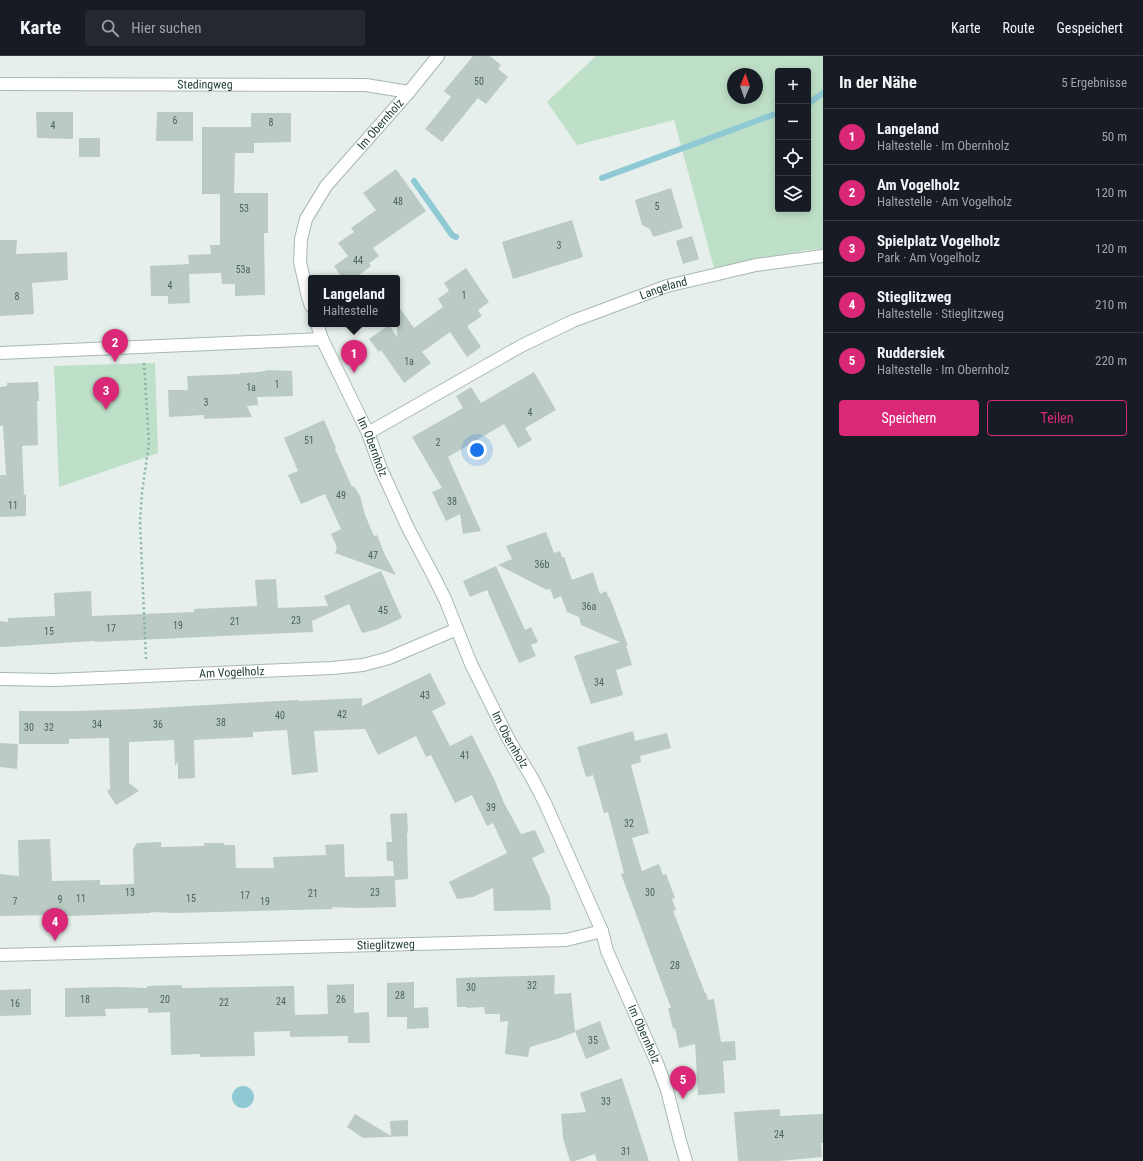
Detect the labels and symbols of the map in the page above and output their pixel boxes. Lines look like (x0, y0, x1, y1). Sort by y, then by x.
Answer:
north arrow (727, 68, 763, 104)
house number: 50 (474, 76, 484, 87)
street label: Stedingweg (177, 77, 233, 92)
street label: Im Obernholz (354, 96, 407, 152)
house number: 6 (173, 115, 178, 126)
house number: 8 (269, 117, 274, 128)
house number: 4 (51, 120, 56, 131)
house number: 48 (393, 196, 403, 207)
house number: 5 (655, 201, 660, 212)
house number: 53 (239, 203, 249, 214)
house number: 3 (557, 240, 562, 251)
house number: 44 (353, 255, 363, 266)
house number: 53a (236, 264, 251, 275)
street label: Langeland (638, 274, 689, 303)
house number: 4 (168, 280, 173, 291)
house number: 1 (462, 290, 466, 301)
house number: 8 (15, 291, 20, 302)
pin: 2 (102, 329, 128, 362)
pin: 1 (341, 340, 367, 373)
house number: 1a (404, 356, 414, 367)
pin: 3 (93, 377, 119, 410)
house number: 1 (275, 379, 279, 390)
house number: 1a (246, 382, 256, 393)
house number: 3 (204, 397, 209, 408)
house number: 4 (528, 407, 533, 418)
street label: Im Obernholz (354, 415, 391, 479)
house number: 51 (304, 435, 314, 446)
house number: 2 (436, 437, 441, 448)
your location (467, 440, 487, 460)
house number: 49 (336, 490, 346, 501)
house number: 38 (447, 496, 457, 507)
house number: 11 (8, 500, 18, 511)
house number: 47 (368, 550, 378, 561)
house number: 36b (535, 559, 549, 570)
house number: 36a (582, 601, 597, 612)
house number: 45 (378, 605, 388, 616)
house number: 23 (291, 615, 301, 626)
house number: 21 (230, 616, 240, 627)
house number: 19 (173, 620, 183, 631)
house number: 17 (106, 623, 116, 634)
house number: 15 (44, 626, 54, 637)
street label: Am Vogelholz (199, 664, 265, 681)
house number: 34 (594, 677, 604, 688)
house number: 43 (420, 690, 430, 701)
house number: 42 (337, 709, 347, 720)
street label: Im Obernholz (489, 709, 531, 771)
house number: 40 (275, 710, 285, 721)
house number: 38 (216, 717, 226, 728)
house number: 34 (92, 719, 102, 730)
house number: 36 (153, 719, 163, 730)
house number: 30 (24, 722, 34, 733)
house number: 32 (44, 722, 54, 733)
house number: 41 (460, 750, 470, 761)
house number: 39 (486, 802, 496, 813)
house number: 32 (624, 818, 634, 829)
house number: 13 (125, 887, 135, 898)
house number: 23 (370, 887, 380, 898)
house number: 30 (645, 887, 655, 898)
house number: 21 (308, 888, 318, 899)
house number: 17 (240, 890, 250, 901)
house number: 11 (76, 893, 86, 904)
house number: 15 (186, 893, 196, 904)
house number: 9 (58, 894, 63, 905)
house number: 7 (13, 896, 18, 907)
house number: 19 (260, 896, 270, 907)
pin: 4 (42, 908, 68, 941)
street label: Stieglitzweg (357, 937, 415, 953)
house number: 28 (670, 960, 680, 971)
house number: 32 (527, 980, 537, 991)
house number: 30 (466, 982, 476, 993)
house number: 28 (395, 990, 405, 1001)
house number: 18 (80, 994, 90, 1005)
house number: 20 (160, 994, 170, 1005)
house number: 26 (336, 994, 346, 1005)
house number: 24 (276, 996, 286, 1007)
house number: 22 (219, 997, 229, 1008)
house number: 16 (10, 998, 20, 1009)
street label: Im Obernholz (625, 1003, 663, 1066)
house number: 35 (588, 1035, 598, 1046)
pin: 5 (670, 1066, 696, 1099)
house number: 33 (601, 1096, 611, 1107)
house number: 24 (774, 1129, 784, 1140)
house number: 31 (621, 1146, 631, 1157)

